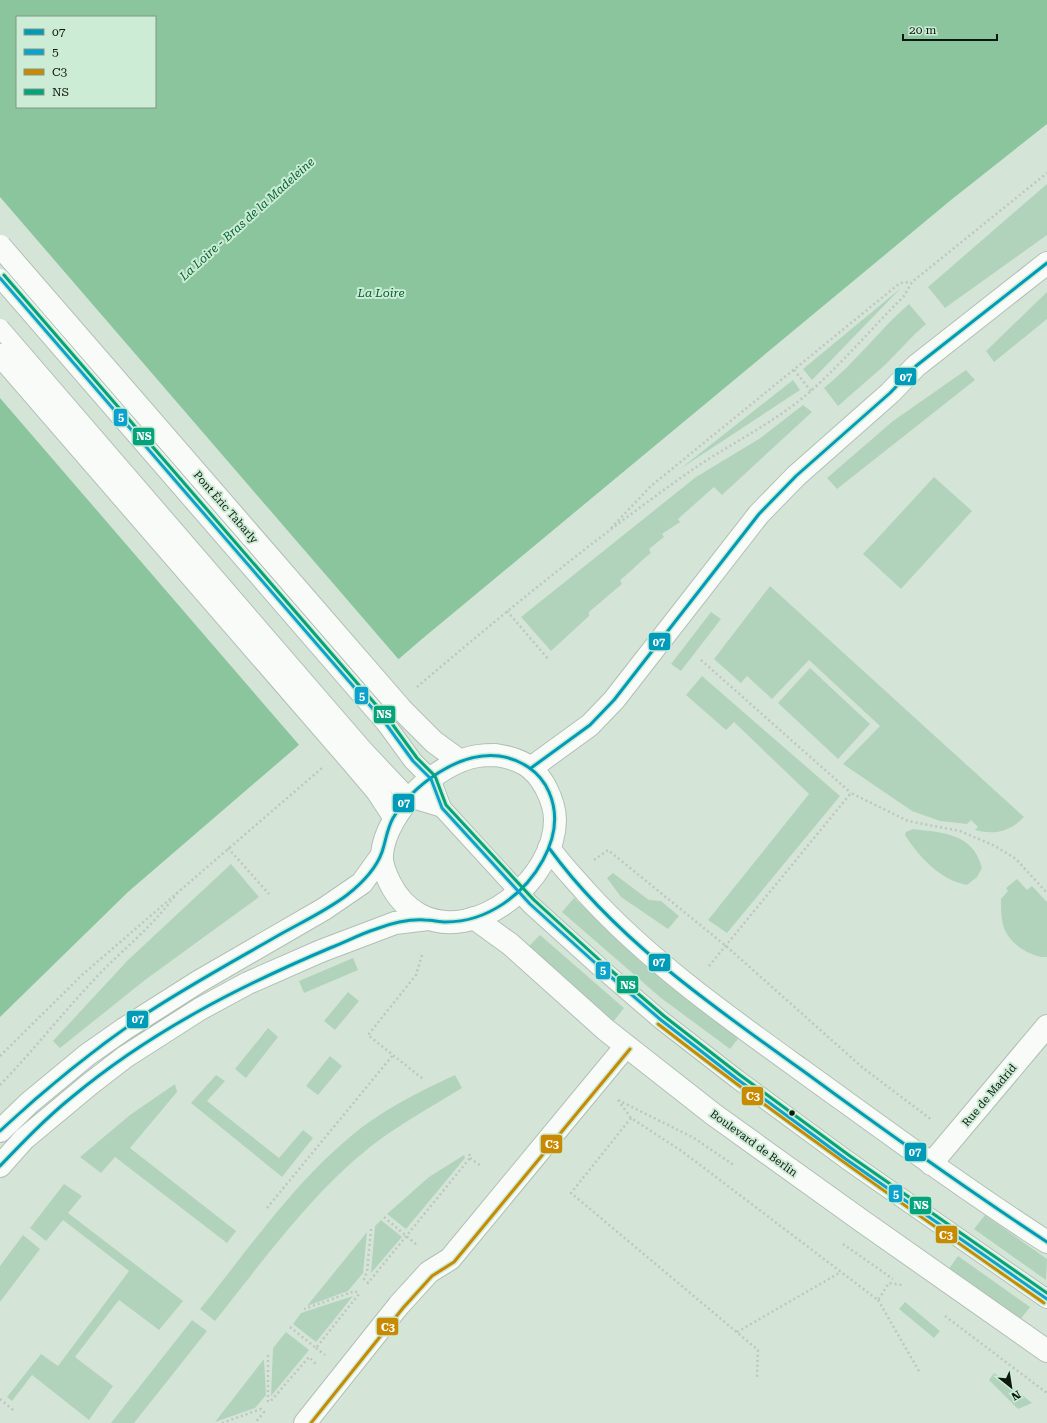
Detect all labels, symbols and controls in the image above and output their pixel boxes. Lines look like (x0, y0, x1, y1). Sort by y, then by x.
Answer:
legend (16, 16, 156, 108)
scale bar (903, 16, 997, 42)
text: 20 m (909, 23, 936, 37)
text: 07 (52, 25, 66, 39)
text: 5 (52, 45, 59, 59)
text: C3 (52, 65, 68, 79)
text: NS (52, 85, 69, 99)
water label: La Loire - Bras de la Madeleine (176, 155, 317, 284)
water label: La Loire (356, 286, 405, 300)
line badge: 07 (894, 367, 917, 386)
text: 07 (900, 371, 912, 384)
line badge: 5 (113, 408, 128, 427)
text: 5 (118, 411, 124, 424)
line badge: NS (132, 427, 155, 446)
text: NS (136, 430, 152, 443)
street label: Pont Éric Tabarly (191, 468, 262, 547)
line badge: 07 (648, 632, 671, 651)
text: 07 (653, 636, 665, 649)
line badge: 5 (354, 686, 369, 705)
text: 5 (359, 690, 365, 703)
line badge: NS (373, 705, 396, 724)
text: NS (376, 708, 392, 721)
line badge: 07 (392, 793, 415, 813)
text: 07 (398, 797, 410, 810)
line badge: 07 (648, 953, 671, 972)
text: 07 (653, 956, 665, 969)
line badge: 5 (595, 961, 611, 980)
text: 5 (600, 964, 606, 977)
line badge: NS (616, 975, 639, 994)
text: NS (620, 979, 636, 992)
line badge: 07 (126, 1010, 149, 1029)
text: 07 (132, 1013, 144, 1026)
street label: Rue de Madrid (960, 1062, 1019, 1129)
line badge: C3 (741, 1086, 764, 1106)
text: C3 (746, 1090, 760, 1103)
street label: Boulevard de Berlin (708, 1107, 800, 1179)
unlabelled marker (787, 1108, 797, 1118)
line badge: C3 (540, 1134, 563, 1154)
text: C3 (545, 1138, 559, 1151)
line badge: 07 (904, 1142, 927, 1162)
text: 07 (909, 1146, 921, 1159)
line badge: 5 (888, 1184, 903, 1203)
text: 5 (893, 1188, 899, 1201)
line badge: NS (909, 1196, 932, 1215)
text: NS (913, 1199, 929, 1212)
line badge: C3 (935, 1225, 958, 1244)
text: C3 (939, 1229, 953, 1242)
line badge: C3 (376, 1317, 399, 1336)
text: C3 (381, 1321, 395, 1334)
north arrow (991, 1367, 1031, 1407)
text: N (1008, 1387, 1023, 1403)

